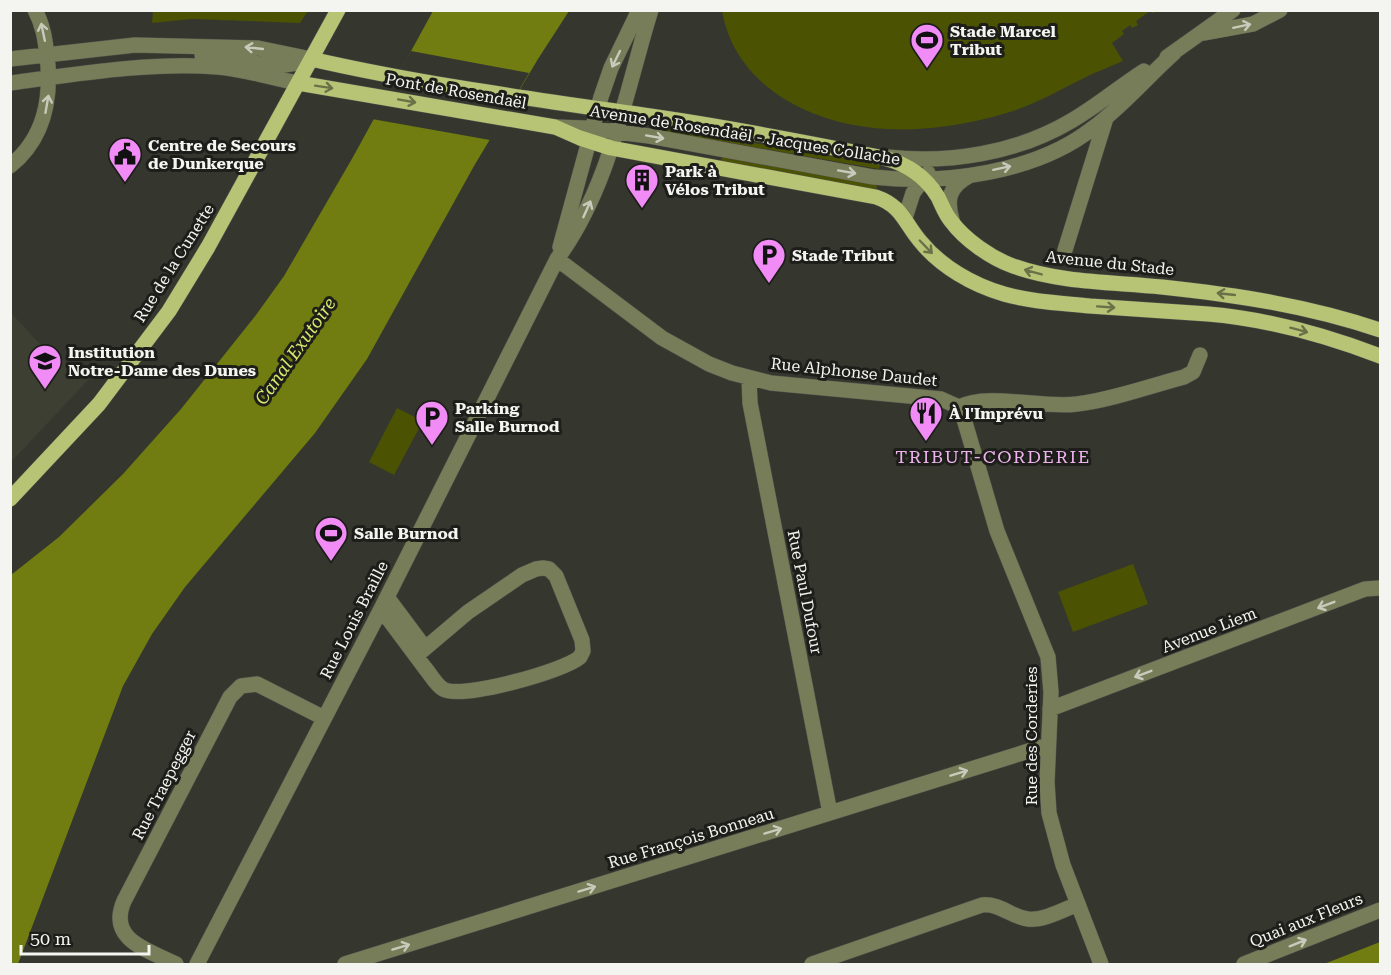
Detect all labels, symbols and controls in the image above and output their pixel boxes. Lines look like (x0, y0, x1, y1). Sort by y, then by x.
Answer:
one-way arrow (1232, 20, 1251, 32)
one-way arrow (37, 22, 48, 42)
sports icon: Stade Marcel Tribut (909, 22, 945, 69)
place label: Stade Marcel Tribut (950, 22, 1057, 59)
one-way arrow (244, 42, 264, 53)
one-way arrow (610, 49, 622, 67)
street label: Pont de Rosendaël (384, 69, 528, 113)
one-way arrow (313, 82, 333, 93)
one-way arrow (41, 94, 52, 114)
one-way arrow (397, 96, 417, 107)
street label: Avenue de Rosendaël - Jacques Collache (589, 101, 902, 169)
one-way arrow (645, 132, 665, 143)
public building icon: Centre de Secours de Dunkerque (107, 136, 143, 183)
place label: Centre de Secours de Dunkerque (148, 136, 296, 173)
building icon: Park à Vélos Tribut (624, 162, 660, 209)
place label: Park à Vélos Tribut (665, 162, 765, 199)
one-way arrow (992, 162, 1011, 173)
one-way arrow (837, 167, 856, 178)
street label: Rue de la Cunette (130, 200, 218, 326)
one-way arrow (581, 200, 593, 218)
parking icon: Stade Tribut (751, 237, 787, 284)
one-way arrow (918, 240, 933, 254)
place label: Stade Tribut (792, 246, 895, 265)
street label: Avenue du Stade (1045, 247, 1175, 279)
one-way arrow (1024, 266, 1043, 277)
one-way arrow (1217, 289, 1237, 300)
water label: Canal Exutoire (250, 293, 340, 409)
one-way arrow (1095, 302, 1115, 313)
one-way arrow (1289, 325, 1308, 336)
school or university icon: Institution Notre-Dame des Dunes (27, 343, 63, 390)
place label: Institution Notre-Dame des Dunes (68, 343, 256, 380)
street label: Rue Alphonse Daudet (770, 354, 938, 390)
restaurant icon: À l'Imprévu (908, 395, 944, 442)
parking icon: Parking Salle Burnod (414, 399, 450, 446)
place label: Parking Salle Burnod (455, 399, 560, 436)
place label: À l'Imprévu (949, 404, 1043, 423)
district label: TRIBUT-CORDERIE (895, 446, 1091, 467)
sports icon: Salle Burnod (313, 515, 349, 562)
place label: Salle Burnod (354, 524, 459, 543)
street label: Rue Paul Dufour (784, 528, 826, 656)
street label: Rue Louis Braille (316, 558, 392, 682)
one-way arrow (1317, 601, 1335, 612)
street label: Avenue Liem (1159, 603, 1259, 657)
street label: Rue des Corderies (1022, 666, 1041, 806)
one-way arrow (1134, 670, 1153, 681)
street label: Rue Traepegger (128, 727, 200, 843)
one-way arrow (949, 767, 968, 778)
street label: Rue François Bonneau (606, 804, 776, 872)
one-way arrow (763, 825, 782, 836)
one-way arrow (577, 883, 596, 894)
street label: Quai aux Fleurs (1247, 889, 1366, 951)
scale bar (21, 918, 148, 956)
text: 50 m (30, 928, 71, 949)
one-way arrow (1289, 937, 1307, 948)
one-way arrow (391, 941, 410, 952)

